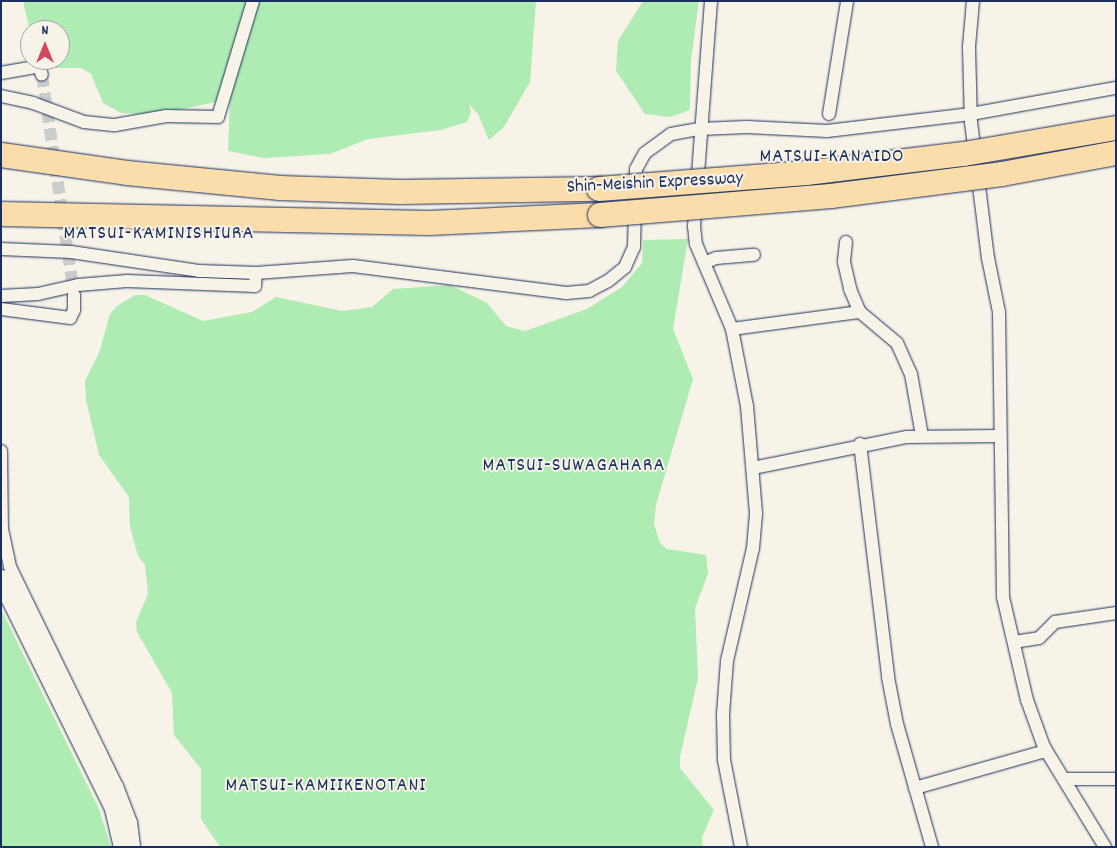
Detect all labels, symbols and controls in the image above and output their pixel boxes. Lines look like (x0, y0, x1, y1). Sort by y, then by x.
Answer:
north arrow (20, 20, 70, 70)
text: N (42, 21, 48, 41)
district label: MATSUI-KANAIDO (758, 145, 906, 169)
street label: Shin-Meishin Expressway (566, 168, 744, 200)
district label: MATSUI-KAMINISHIURA (61, 222, 257, 246)
district label: MATSUI-SUWAGAHARA (480, 454, 668, 478)
district label: MATSUI-KAMIIKENOTANI (223, 774, 429, 798)

